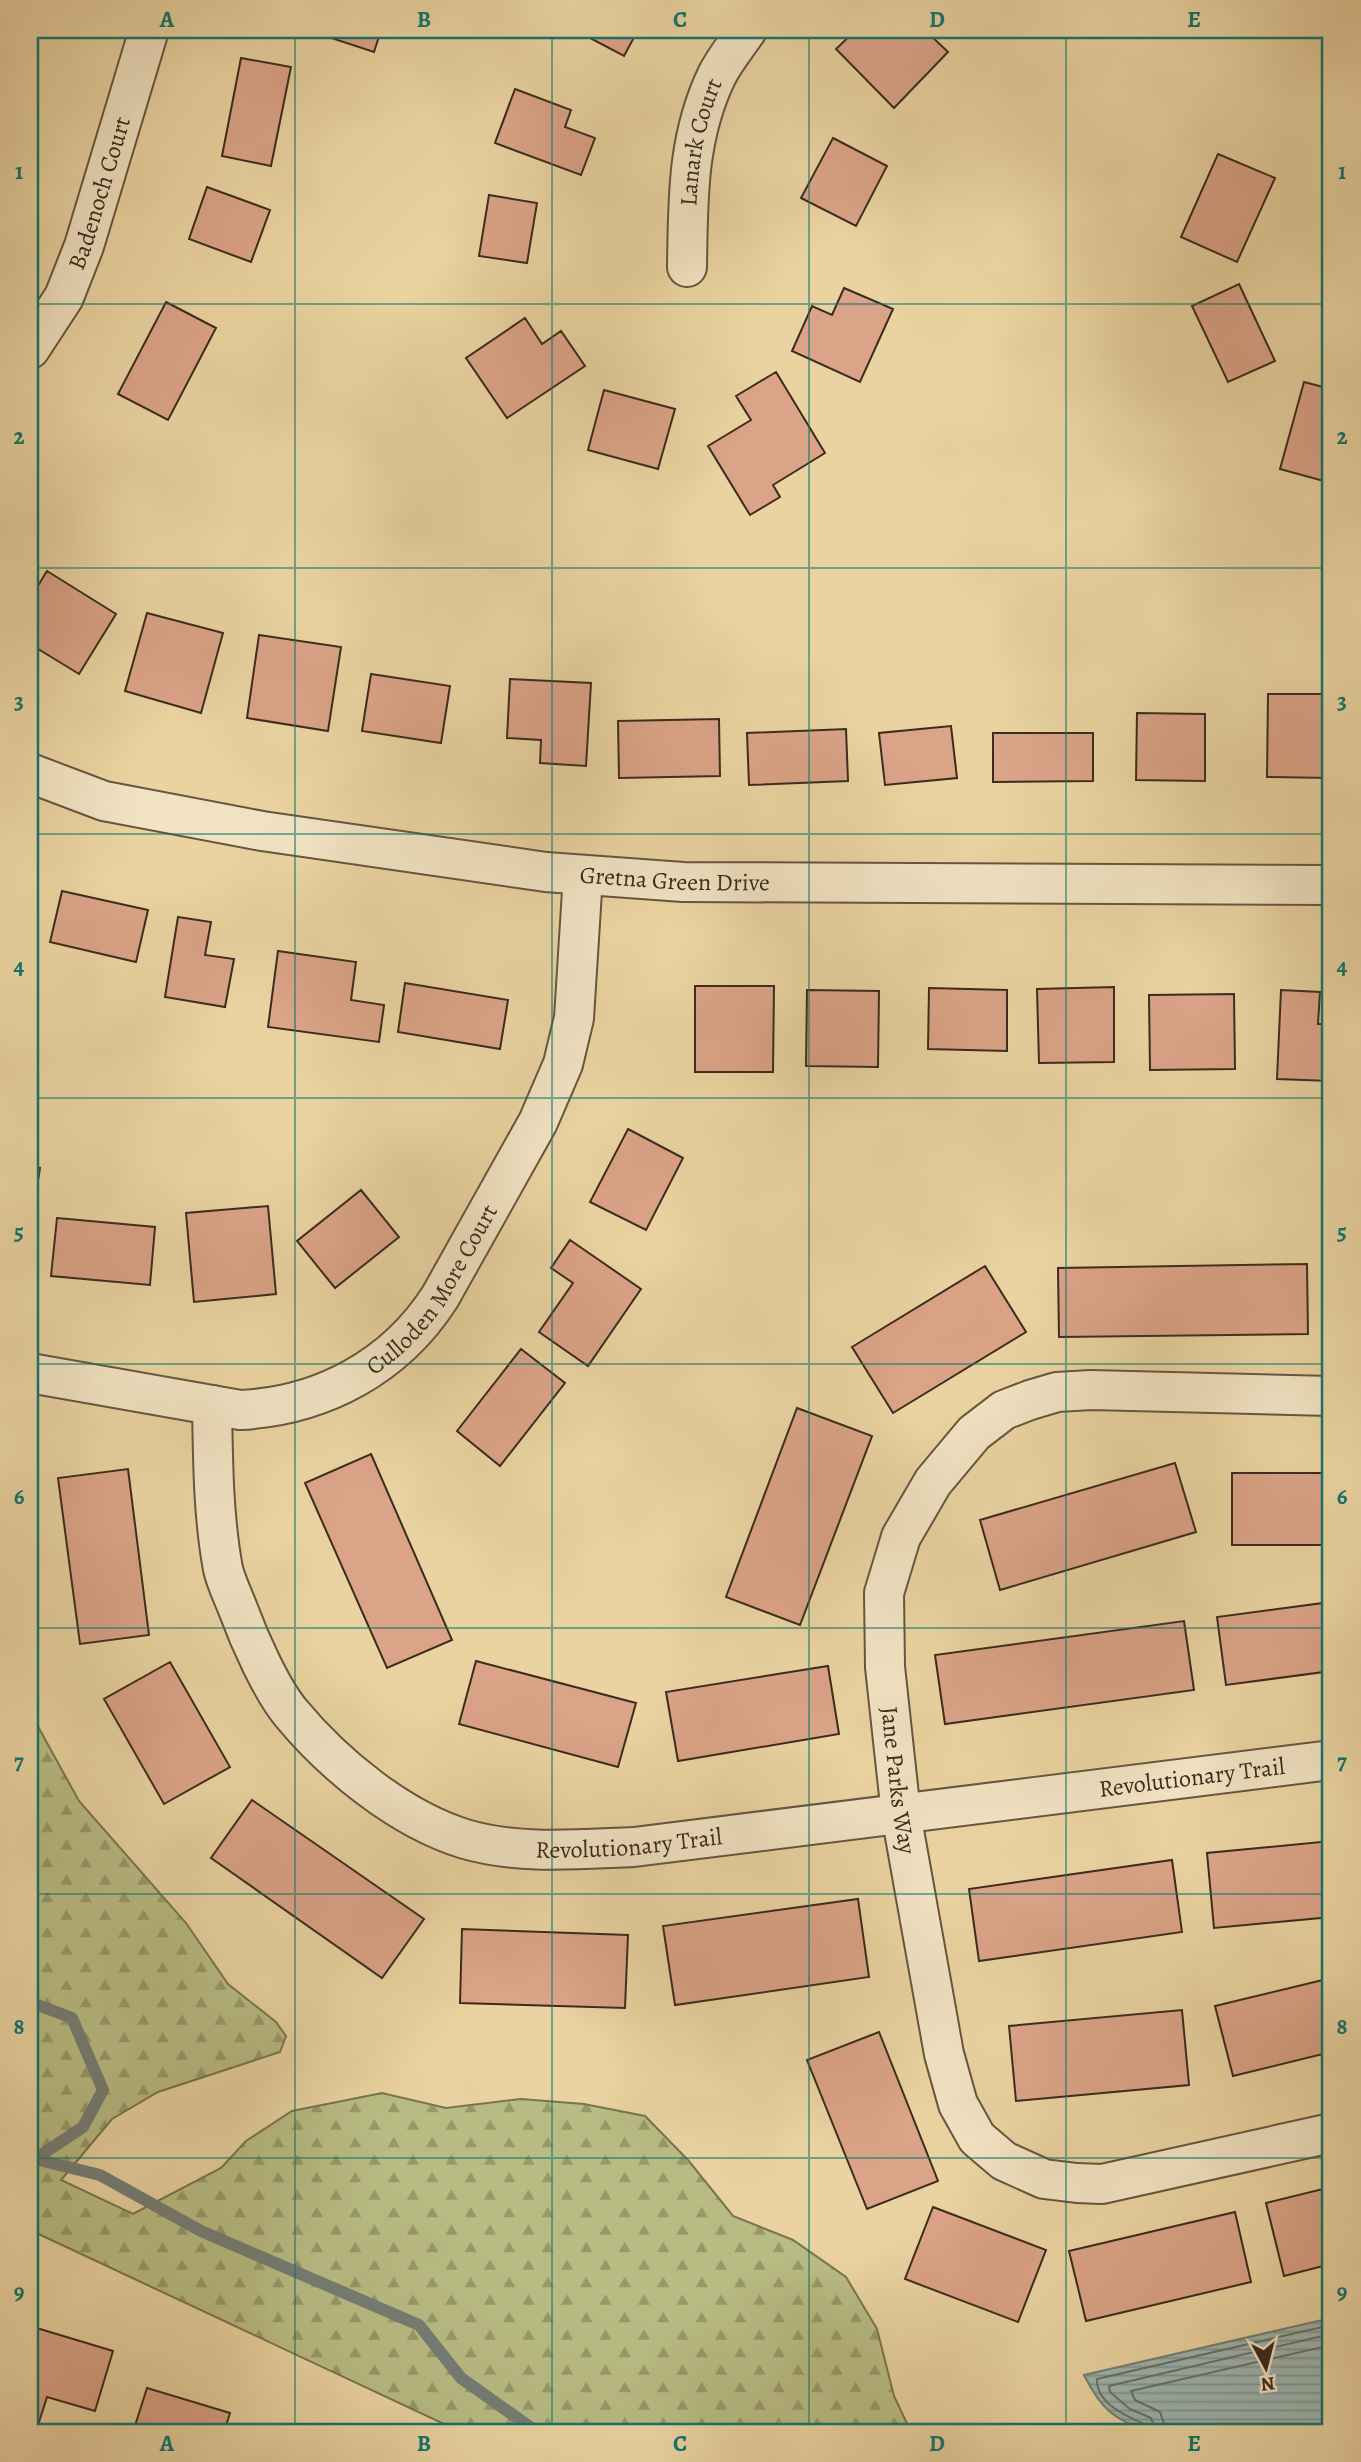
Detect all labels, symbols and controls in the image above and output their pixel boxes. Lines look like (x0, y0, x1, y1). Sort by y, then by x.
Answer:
text: A (159, 4, 175, 35)
text: B (417, 4, 431, 35)
text: C (673, 4, 687, 35)
text: D (929, 4, 945, 35)
text: E (1187, 4, 1201, 35)
street label: Lanark Court (672, 73, 729, 207)
street label: Badenoch Court (60, 113, 138, 274)
text: 1 (15, 156, 23, 187)
text: 1 (1338, 156, 1346, 187)
text: 2 (13, 421, 25, 452)
text: 2 (1336, 421, 1348, 452)
text: 3 (14, 686, 24, 717)
text: 3 (1337, 686, 1347, 717)
street label: Gretna Green Drive (579, 859, 770, 898)
text: 4 (14, 951, 25, 982)
text: 4 (1337, 951, 1348, 982)
street label: Culloden More Court (360, 1198, 505, 1382)
text: 5 (14, 1216, 24, 1247)
text: 5 (1337, 1216, 1347, 1247)
text: 6 (14, 1481, 25, 1512)
text: 6 (1337, 1481, 1348, 1512)
street label: Jane Parks Way (873, 1705, 924, 1857)
text: 7 (14, 1746, 24, 1777)
text: 7 (1337, 1746, 1347, 1777)
street label: Revolutionary Trail (1097, 1750, 1287, 1805)
street label: Revolutionary Trail (535, 1820, 724, 1866)
text: 8 (13, 2011, 25, 2042)
text: 8 (1336, 2011, 1348, 2042)
text: 9 (14, 2276, 24, 2307)
text: 9 (1337, 2276, 1347, 2307)
north arrow (1232, 2332, 1302, 2402)
text: N (1259, 2370, 1276, 2398)
text: A (159, 2428, 175, 2459)
text: B (417, 2428, 431, 2459)
text: C (673, 2428, 687, 2459)
text: D (929, 2428, 945, 2459)
text: E (1187, 2428, 1201, 2459)

